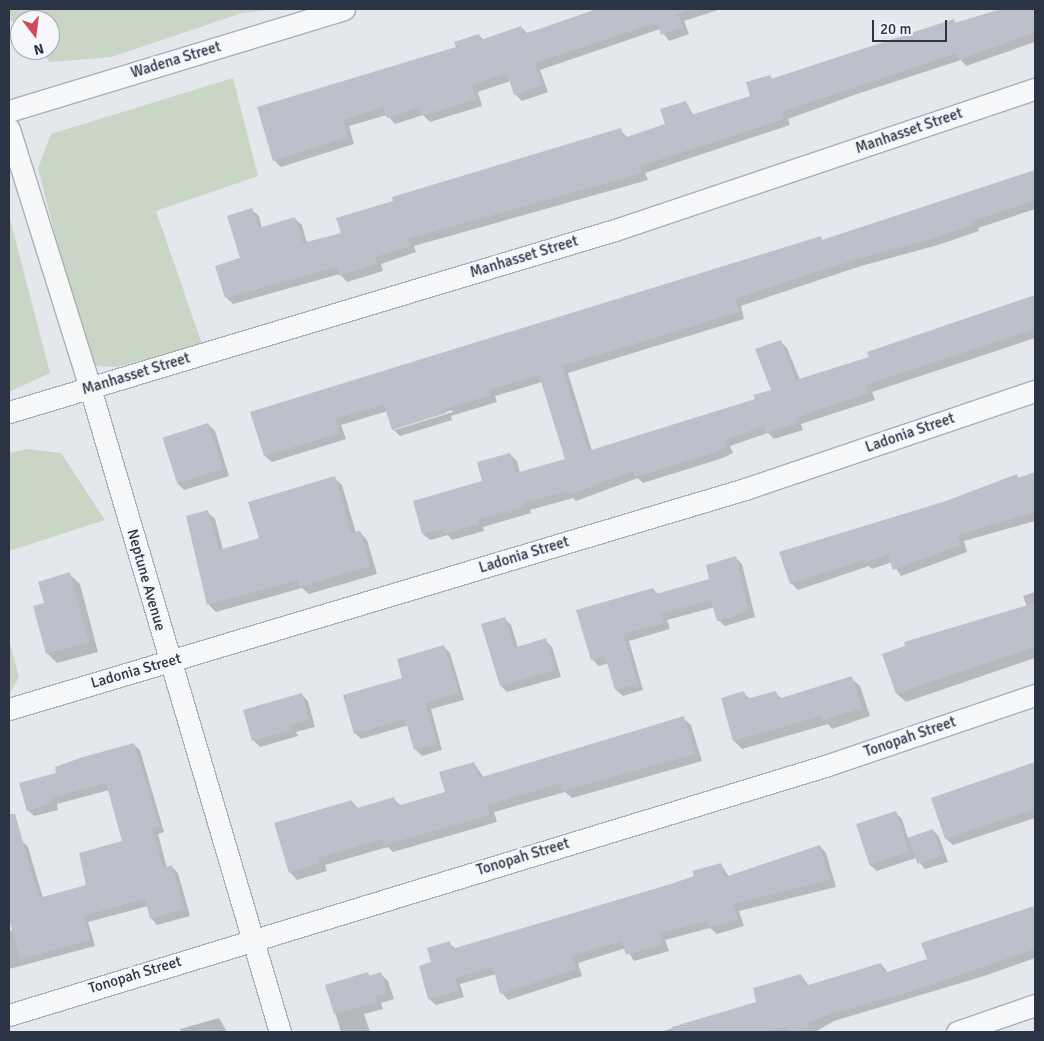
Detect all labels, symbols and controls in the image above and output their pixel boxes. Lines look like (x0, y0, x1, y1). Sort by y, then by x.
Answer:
north arrow (10, 10, 60, 60)
scale bar (874, 10, 949, 42)
text: 20 m (880, 20, 911, 38)
street label: Wadena Street (129, 38, 223, 82)
text: N (32, 40, 46, 58)
street label: Manhasset Street (853, 104, 965, 158)
street label: Manhasset Street (468, 232, 580, 282)
street label: Manhasset Street (80, 349, 192, 399)
street label: Ladonia Street (863, 409, 957, 457)
street label: Neptune Avenue (123, 527, 169, 633)
street label: Ladonia Street (477, 533, 571, 577)
street label: Ladonia Street (89, 650, 183, 692)
street label: Tonopah Street (862, 713, 958, 761)
street label: Tonopah Street (474, 834, 572, 880)
street label: Tonopah Street (86, 952, 184, 998)

